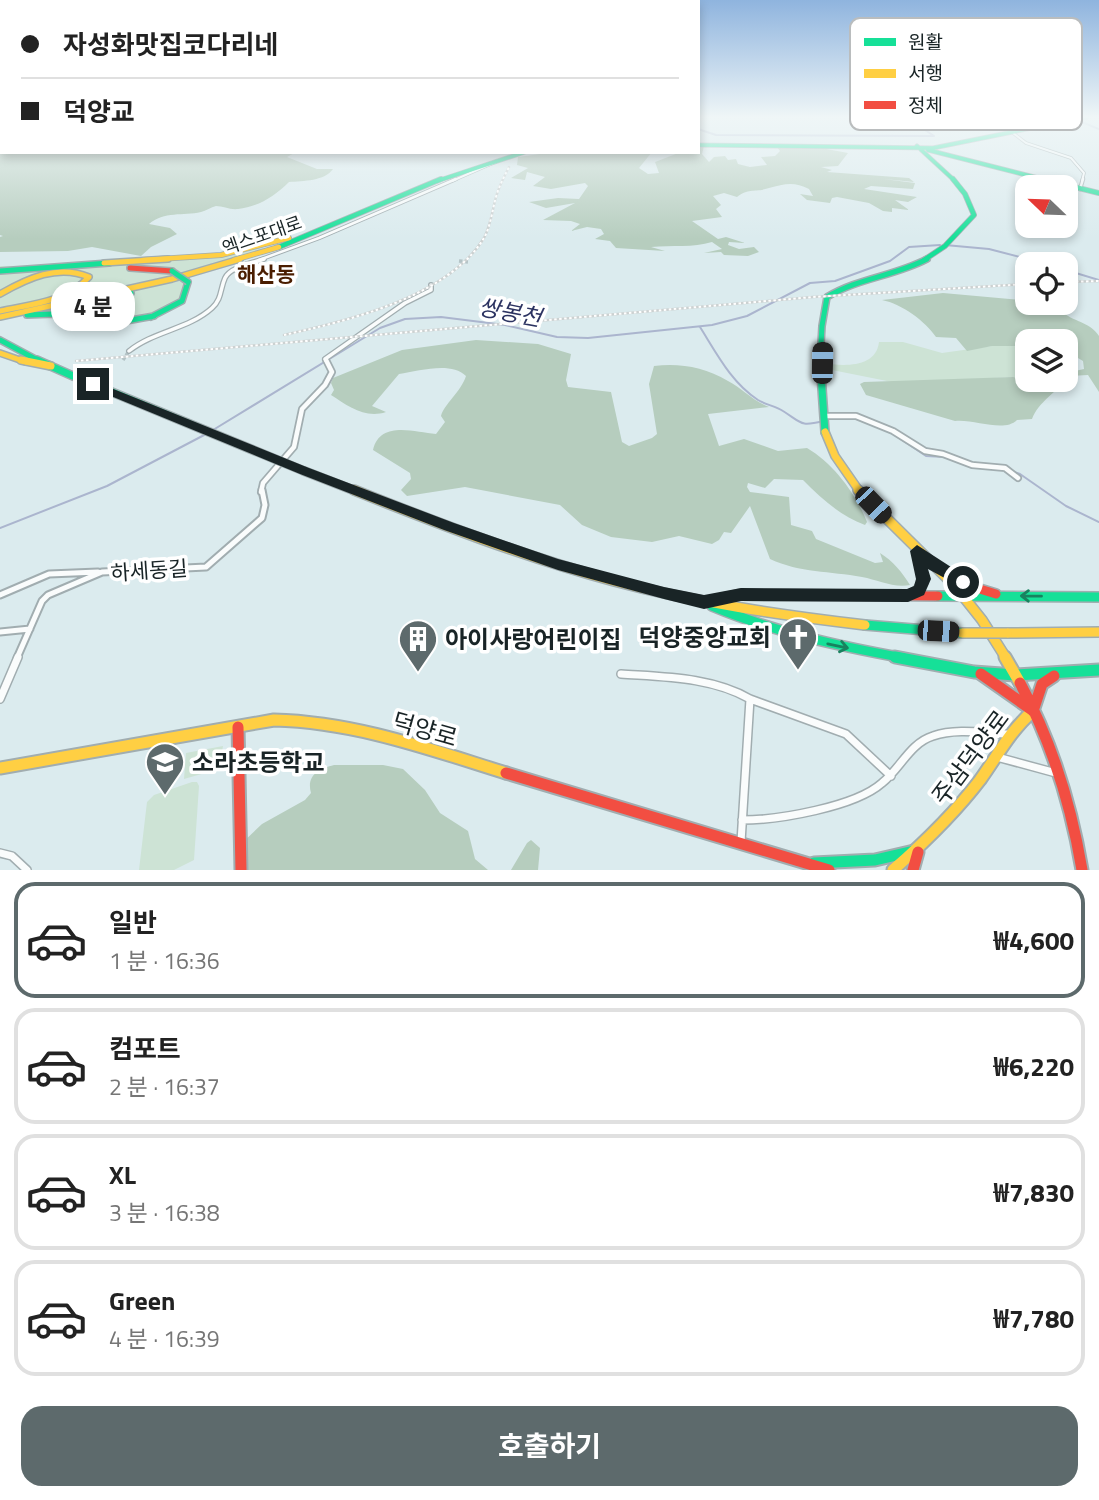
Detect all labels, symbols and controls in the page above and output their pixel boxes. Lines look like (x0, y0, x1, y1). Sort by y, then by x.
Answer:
legend (850, 18, 1082, 130)
text: 자성화맛집코다리네 (63, 25, 278, 64)
text: 원활 (908, 27, 943, 56)
text: 서행 (908, 58, 943, 87)
text: 정체 (908, 90, 943, 119)
text: 덕양교 (63, 92, 135, 131)
north arrow (1015, 175, 1078, 238)
map controls (1015, 175, 1078, 392)
street label: 엑스포대로 (218, 209, 306, 261)
button: locate (1015, 252, 1078, 315)
district label: 해산동 (237, 258, 295, 290)
callout: 4 분 (51, 282, 135, 332)
text: 4 분 (73, 289, 113, 324)
water label: 쌍봉천 (476, 289, 547, 336)
button: layers (1015, 329, 1078, 392)
car (812, 342, 833, 384)
route end (77, 368, 109, 400)
car (851, 483, 896, 527)
street label: 하세동길 (109, 551, 189, 589)
route start (947, 566, 979, 598)
one-way arrow (1020, 590, 1043, 603)
church icon: 덕양중앙교회 (777, 616, 819, 671)
building icon: 아이사랑어린이집 (397, 618, 439, 673)
place label: 덕양중앙교회 (639, 619, 771, 655)
car (917, 619, 960, 643)
place label: 아이사랑어린이집 (445, 621, 622, 657)
one-way arrow (827, 641, 849, 654)
street label: 주삼덕양로 (922, 702, 1018, 812)
street label: 덕양로 (388, 703, 462, 755)
school or university icon: 소라초등학교 (144, 741, 186, 796)
place label: 소라초등학교 (192, 744, 324, 780)
text: 일반 (109, 903, 157, 942)
icon: car (25, 909, 88, 972)
text: ₩4,600 (994, 921, 1074, 960)
text: 1 분 · 16:36 (109, 943, 220, 978)
text: 컴포트 (109, 1029, 181, 1068)
icon: car (25, 1035, 88, 1098)
text: ₩6,220 (994, 1047, 1074, 1086)
text: 2 분 · 16:37 (109, 1069, 220, 1104)
text: XL (109, 1155, 136, 1194)
icon: car (25, 1161, 88, 1224)
text: ₩7,830 (994, 1173, 1074, 1212)
text: 3 분 · 16:38 (109, 1195, 220, 1230)
text: Green (109, 1281, 175, 1320)
icon: car (25, 1287, 88, 1350)
text: ₩7,780 (994, 1299, 1074, 1338)
text: 4 분 · 16:39 (109, 1321, 220, 1356)
button: 호출하기 (21, 1406, 1078, 1486)

